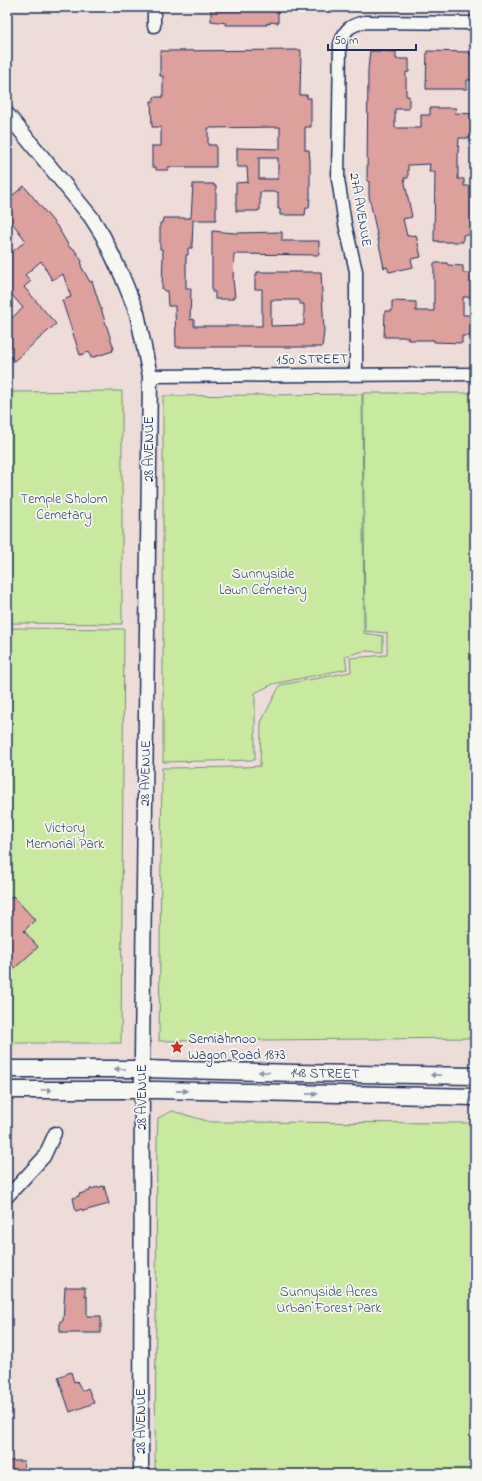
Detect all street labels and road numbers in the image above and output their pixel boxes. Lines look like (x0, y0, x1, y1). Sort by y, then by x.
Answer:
street label: 27A AVENUE (343, 171, 377, 249)
street label: 150 STREET (276, 349, 348, 371)
street label: 28 AVENUE (139, 416, 160, 482)
street label: 28 AVENUE (135, 740, 157, 806)
street label: 148 STREET (290, 1063, 360, 1085)
street label: 28 AVENUE (132, 1064, 153, 1130)
street label: 28 AVENUE (131, 1388, 152, 1454)

